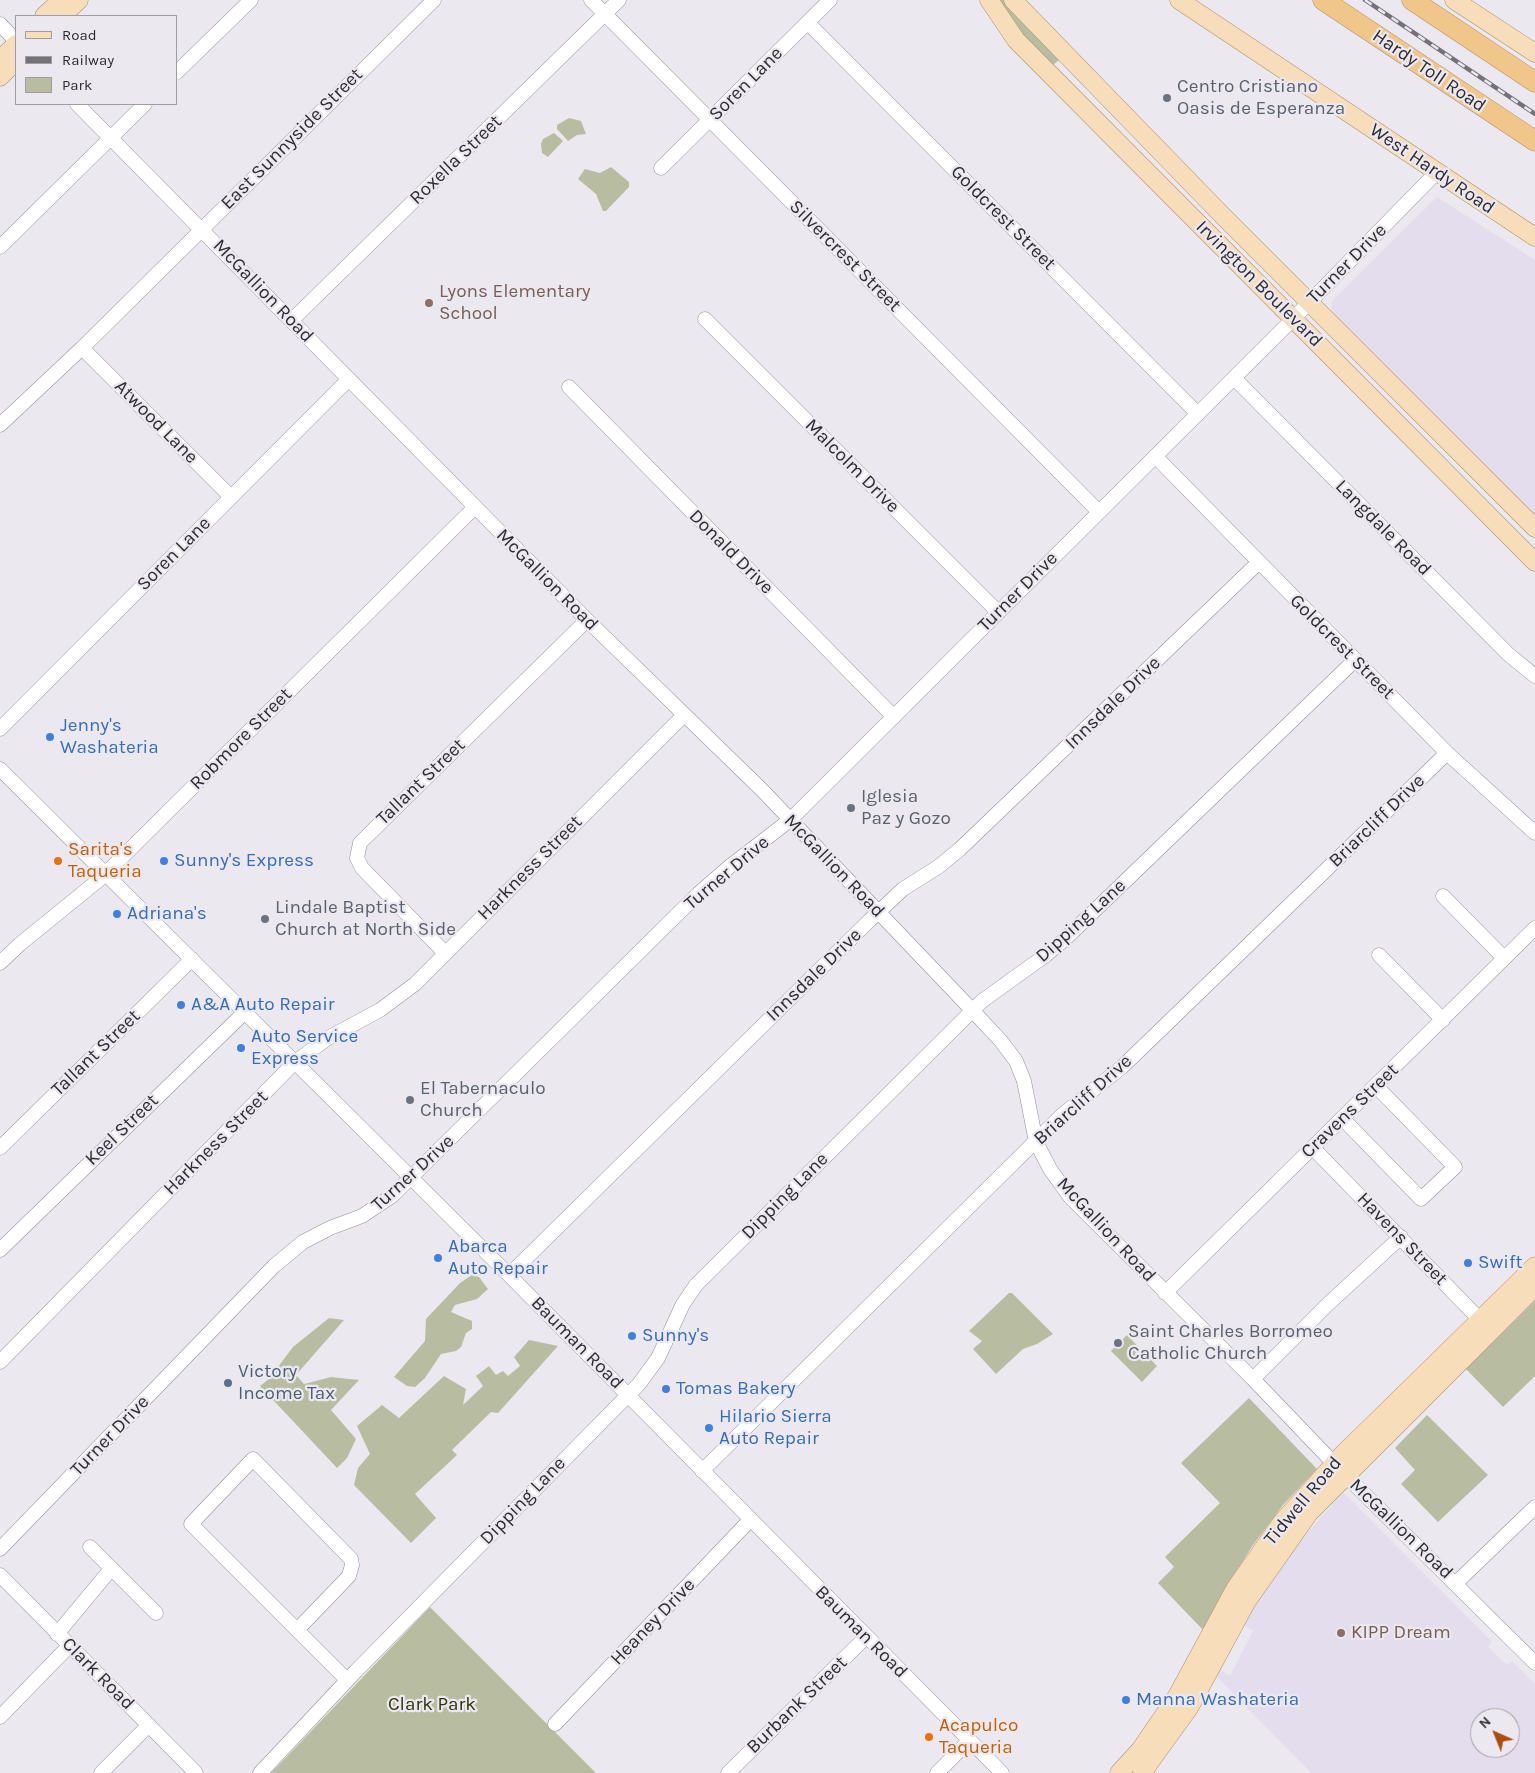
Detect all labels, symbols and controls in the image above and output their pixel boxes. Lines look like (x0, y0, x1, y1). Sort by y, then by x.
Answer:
legend (15, 15, 178, 105)
street label: Hardy Toll Road (1368, 25, 1490, 117)
text: Road (62, 26, 97, 44)
street label: Soren Lane (704, 42, 788, 126)
text: Railway (62, 51, 114, 69)
street label: East Sunnyside Street (216, 63, 368, 215)
text: Park (62, 76, 92, 94)
place label: Centro Cristiano Oasis de Esperanza (1177, 76, 1345, 120)
marker: Centro Cristiano Oasis de Esperanza (1161, 92, 1173, 104)
street label: Roxella Street (405, 110, 507, 210)
street label: West Hardy Road (1365, 119, 1499, 219)
street label: Goldcrest Street (946, 161, 1060, 275)
street label: Silvercrest Street (784, 195, 906, 317)
street label: Irvington Boulevard (1191, 216, 1327, 352)
street label: Turner Drive (1302, 219, 1392, 309)
street label: McGallion Road (208, 235, 318, 347)
place label: Lyons Elementary School (439, 281, 591, 325)
marker: Lyons Elementary School (423, 297, 435, 309)
street label: Atwood Lane (109, 375, 203, 469)
street label: Malcolm Drive (800, 414, 904, 518)
street label: Langdale Road (1330, 475, 1436, 581)
street label: Donald Drive (684, 505, 778, 599)
street label: Soren Lane (132, 512, 216, 596)
street label: McGallion Road (491, 524, 603, 636)
street label: Turner Drive (973, 547, 1063, 637)
street label: Goldcrest Street (1285, 590, 1399, 704)
street label: Innsdale Drive (1061, 652, 1165, 754)
street label: Robmore Street (185, 683, 297, 795)
place label: Jenny's Washateria (60, 715, 159, 759)
marker: Jenny's Washateria (44, 731, 56, 743)
street label: Tallant Street (372, 734, 470, 830)
street label: Briarcliff Drive (1324, 770, 1430, 872)
place label: Iglesia Paz y Gozo (861, 786, 951, 830)
marker: Iglesia Paz y Gozo (845, 802, 857, 814)
street label: McGallion Road (779, 810, 889, 922)
street label: Harkness Street (473, 811, 587, 925)
street label: Turner Drive (680, 831, 774, 915)
place label: Sarita's Taqueria (68, 839, 142, 883)
place label: Sunny's Express (174, 850, 314, 872)
marker: Sarita's Taqueria (52, 855, 64, 867)
marker: Sunny's Express (158, 855, 170, 867)
street label: Dipping Lane (1031, 875, 1131, 967)
place label: Lindale Baptist Church at North Side (275, 897, 456, 941)
place label: Adriana's (127, 903, 207, 925)
marker: Adriana's (111, 908, 123, 920)
marker: Lindale Baptist Church at North Side (259, 913, 271, 925)
street label: Innsdale Drive (762, 924, 866, 1026)
place label: A&A Auto Repair (191, 994, 335, 1016)
marker: A&A Auto Repair (175, 999, 187, 1011)
street label: Tallant Street (47, 1005, 145, 1101)
place label: Auto Service Express (251, 1026, 358, 1070)
marker: Auto Service Express (235, 1042, 247, 1054)
street label: Briarcliff Drive (1029, 1050, 1137, 1150)
street label: Cravens Street (1297, 1059, 1403, 1163)
place label: El Tabernaculo Church (420, 1078, 546, 1122)
street label: Harkness Street (159, 1086, 273, 1200)
street label: Keel Street (81, 1089, 163, 1171)
marker: El Tabernaculo Church (404, 1094, 416, 1106)
street label: Turner Drive (367, 1130, 459, 1216)
street label: Dipping Lane (737, 1148, 833, 1244)
street label: McGallion Road (1052, 1173, 1160, 1287)
street label: Havens Street (1352, 1188, 1452, 1290)
place label: Abarca Auto Repair (448, 1236, 548, 1280)
marker: Abarca Auto Repair (432, 1252, 444, 1264)
place label: Swift (1478, 1252, 1523, 1274)
marker: Swift (1462, 1257, 1474, 1269)
street label: Bauman Road (526, 1292, 628, 1394)
place label: Saint Charles Borromeo Catholic Church (1128, 1321, 1333, 1365)
place label: Sunny's (642, 1325, 709, 1347)
marker: Sunny's (626, 1330, 638, 1342)
marker: Saint Charles Borromeo Catholic Church (1112, 1337, 1124, 1349)
place label: Victory Income Tax (238, 1361, 335, 1405)
marker: Victory Income Tax (222, 1377, 234, 1389)
place label: Tomas Bakery (676, 1378, 796, 1400)
marker: Tomas Bakery (660, 1383, 672, 1395)
street label: Turner Drive (66, 1391, 154, 1481)
place label: Hilario Sierra Auto Repair (719, 1406, 832, 1450)
marker: Hilario Sierra Auto Repair (703, 1422, 715, 1434)
street label: Dipping Lane (475, 1452, 571, 1550)
street label: Tidwell Road (1259, 1452, 1347, 1550)
street label: McGallion Road (1345, 1474, 1457, 1584)
street label: Heaney Drive (606, 1574, 700, 1670)
street label: Bauman Road (810, 1581, 912, 1683)
place label: KIPP Dream (1351, 1622, 1451, 1644)
marker: KIPP Dream (1335, 1627, 1347, 1639)
street label: Clark Road (57, 1633, 139, 1715)
street label: Burbank Street (742, 1651, 852, 1759)
place label: Manna Washateria (1136, 1689, 1299, 1711)
park label: Clark Park (388, 1694, 476, 1716)
marker: Manna Washateria (1120, 1694, 1132, 1706)
north arrow (1470, 1708, 1520, 1758)
text: N (1475, 1713, 1494, 1732)
place label: Acapulco Taqueria (939, 1715, 1018, 1759)
marker: Acapulco Taqueria (923, 1731, 935, 1743)

